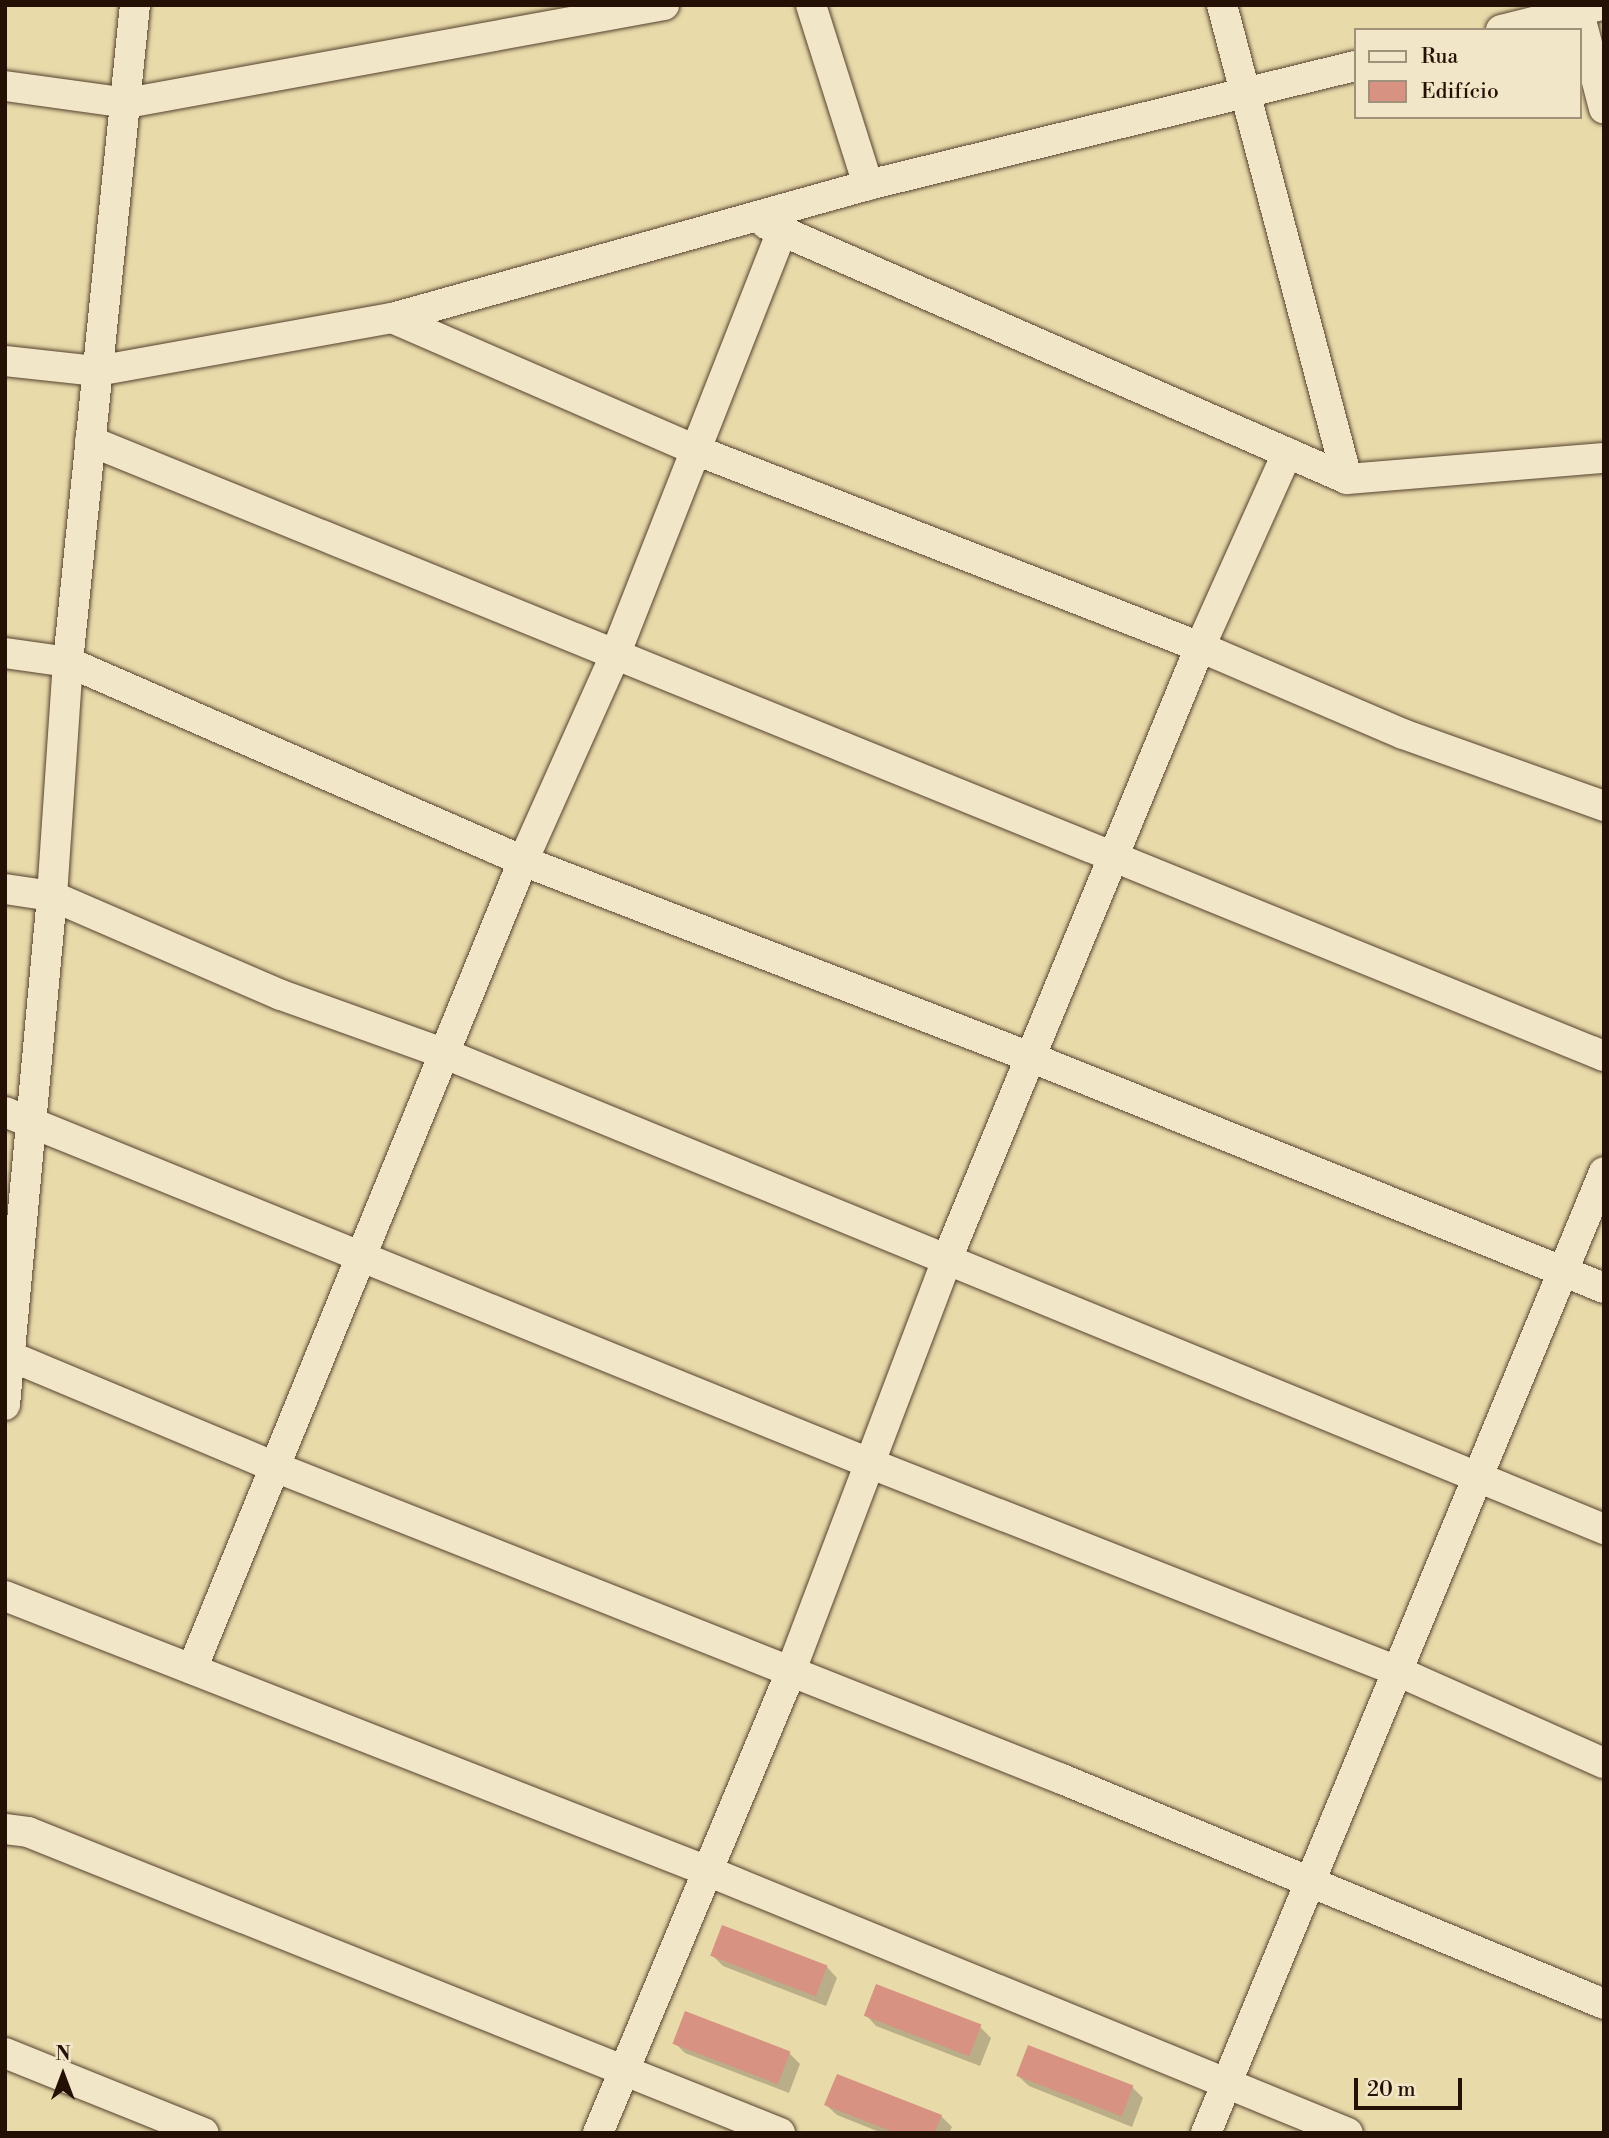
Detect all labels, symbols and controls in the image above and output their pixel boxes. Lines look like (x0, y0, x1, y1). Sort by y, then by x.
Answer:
legend (1354, 28, 1581, 119)
text: Rua (1421, 44, 1458, 70)
text: Edifício (1421, 79, 1499, 105)
north arrow (28, 2040, 98, 2110)
text: N (55, 2042, 71, 2066)
scale bar (1357, 2064, 1466, 2108)
text: 20 m (1367, 2077, 1416, 2103)

